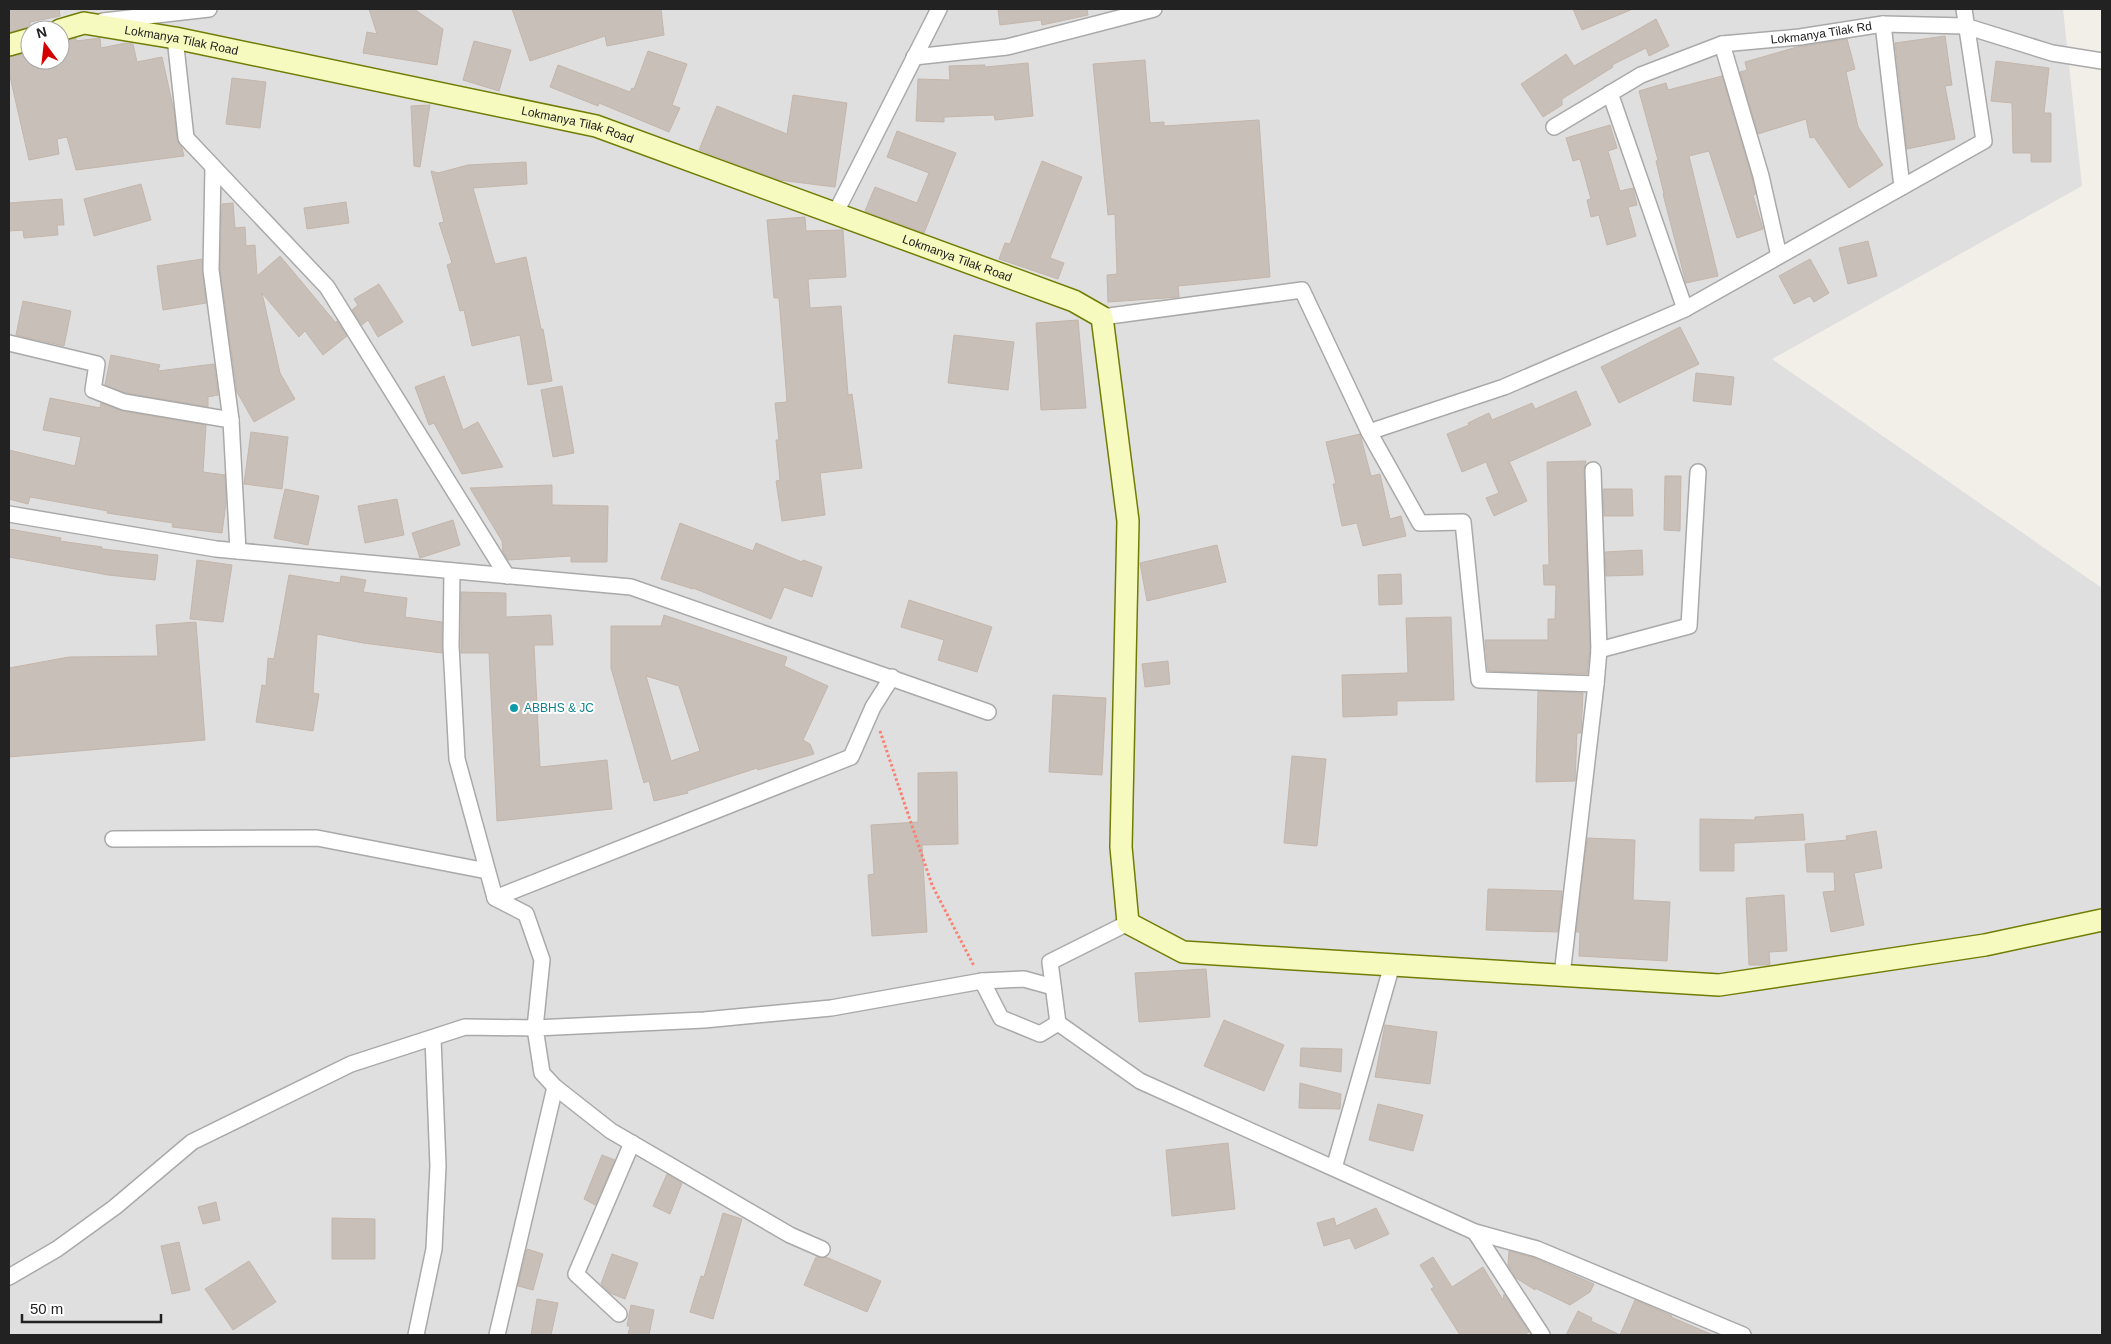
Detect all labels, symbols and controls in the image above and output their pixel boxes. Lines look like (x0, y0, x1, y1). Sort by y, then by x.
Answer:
street label: Lokmanya Tilak Rd (1770, 19, 1873, 47)
north arrow (20, 20, 70, 70)
text: N (35, 23, 49, 41)
street label: Lokmanya Tilak Road (124, 23, 240, 58)
street label: Lokmanya Tilak Road (520, 104, 635, 146)
street label: Lokmanya Tilak Road (901, 232, 1014, 285)
place label: ABBHS & JC (524, 701, 594, 715)
marker: ABBHS & JC (508, 702, 520, 714)
scale bar (22, 1292, 161, 1324)
text: 50 m (30, 1300, 63, 1317)

